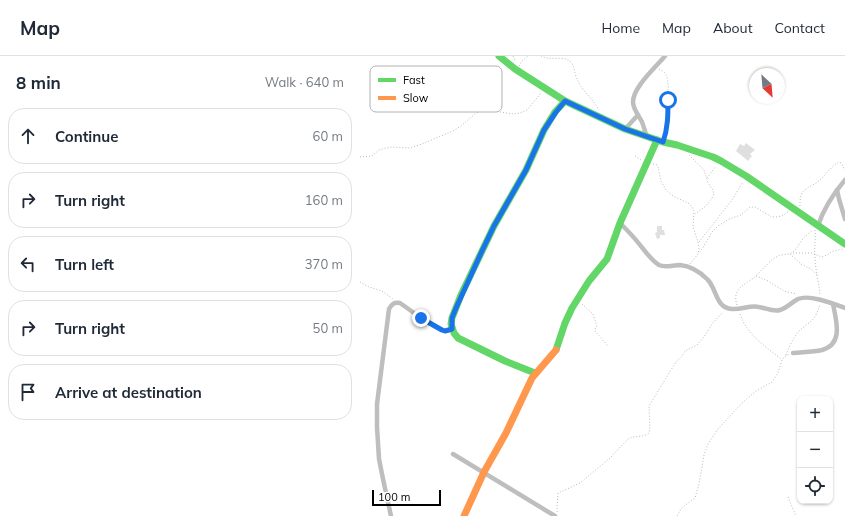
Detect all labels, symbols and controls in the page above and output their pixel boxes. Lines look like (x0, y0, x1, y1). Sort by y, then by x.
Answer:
text: Map (20, 16, 60, 40)
text: Home (601, 19, 640, 37)
text: Map (662, 19, 691, 37)
text: About (713, 19, 753, 37)
text: Contact (775, 19, 825, 37)
legend (370, 66, 502, 112)
north arrow (749, 68, 785, 104)
text: 8 min (16, 72, 61, 93)
text: Fast (403, 73, 425, 87)
text: Walk · 640 m (265, 74, 344, 90)
text: Slow (403, 91, 429, 105)
route start (659, 91, 677, 109)
icon: ahead (17, 125, 39, 147)
text: Continue (55, 127, 118, 146)
text: 60 m (313, 128, 343, 144)
icon: right (17, 189, 39, 211)
text: Turn right (55, 191, 125, 210)
text: 160 m (305, 192, 343, 208)
icon: left (17, 253, 39, 275)
text: Turn left (55, 255, 114, 274)
text: 370 m (305, 256, 343, 272)
route end (412, 309, 430, 327)
icon: right (17, 317, 39, 339)
text: Turn right (55, 319, 125, 338)
text: 50 m (313, 320, 343, 336)
icon: arrive (17, 381, 39, 403)
text: Arrive at destination (55, 383, 202, 402)
map controls (797, 396, 833, 504)
button: + (797, 396, 833, 432)
button: − (797, 432, 833, 468)
button: locate (797, 468, 833, 504)
scale bar (372, 488, 441, 507)
text: 100 m (378, 490, 410, 504)

